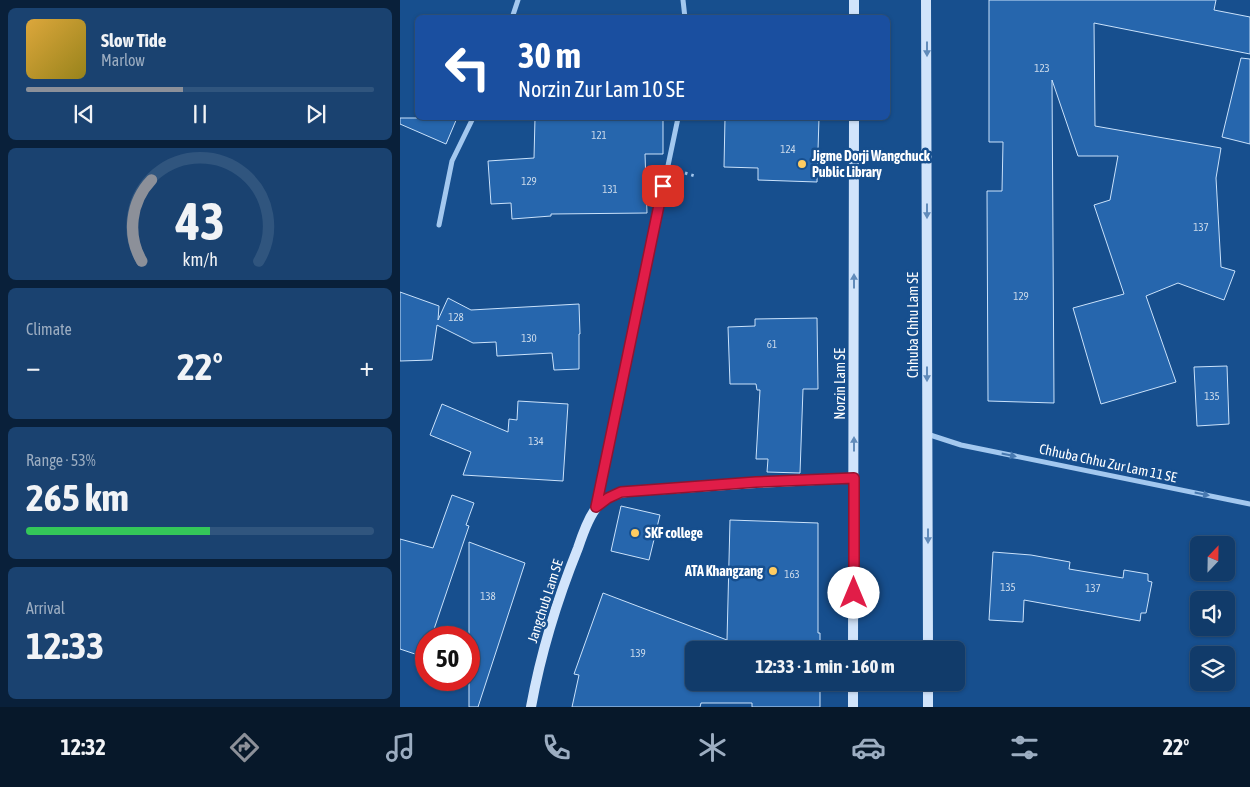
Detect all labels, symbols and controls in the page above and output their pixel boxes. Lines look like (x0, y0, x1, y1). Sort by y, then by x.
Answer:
text: Slow Tide (101, 29, 166, 51)
icon: left (435, 35, 500, 100)
text: 30 m (518, 35, 581, 75)
one-way arrow (923, 41, 931, 57)
text: Marlow (101, 51, 145, 69)
house number: 123 (1034, 62, 1050, 74)
text: Norzin Zur Lam 10 SE (518, 76, 684, 102)
icon: previous (70, 100, 98, 128)
icon: pause (186, 100, 214, 128)
icon: next (302, 100, 330, 128)
house number: 121 (591, 129, 607, 141)
house number: 124 (780, 143, 796, 155)
place label: Jigme Dorji Wangchuck Public Library (811, 148, 931, 180)
marker: Jigme Dorji Wangchuck Public Library (796, 158, 808, 170)
pin (642, 165, 684, 207)
icon: arrive (649, 172, 677, 200)
house number: 129 (521, 175, 537, 187)
house number: 131 (602, 183, 618, 195)
text: 43 (175, 191, 224, 251)
one-way arrow (923, 203, 931, 219)
house number: 137 (1193, 221, 1209, 233)
text: km/h (182, 249, 218, 270)
street label: Chhuba Chhu Lam SE (905, 272, 921, 378)
one-way arrow (850, 273, 858, 289)
house number: 129 (1013, 290, 1029, 302)
house number: 128 (448, 311, 464, 323)
text: Climate (26, 320, 72, 338)
house number: 130 (521, 332, 537, 344)
house number: 61 (767, 338, 777, 350)
text: 22° (177, 345, 223, 388)
street label: Norzin Lam SE (832, 348, 848, 420)
text: − (26, 350, 41, 382)
text: + (359, 350, 374, 382)
one-way arrow (923, 366, 931, 382)
house number: 135 (1204, 390, 1220, 402)
house number: 134 (528, 435, 544, 447)
one-way arrow (850, 436, 858, 452)
street label: Chhuba Chhu Zur Lam 11 SE (1038, 441, 1178, 485)
text: Range · 53% (26, 451, 96, 469)
one-way arrow (1001, 451, 1017, 459)
text: 265 km (26, 476, 129, 519)
one-way arrow (1194, 491, 1210, 499)
place label: SKF college (645, 525, 703, 541)
marker: SKF college (629, 527, 641, 539)
one-way arrow (924, 528, 932, 544)
north arrow (1190, 536, 1235, 581)
map controls (1190, 536, 1235, 691)
street label: Jangchub Lam SE (524, 557, 566, 645)
place label: ATA Khangzang (684, 563, 764, 579)
marker: ATA Khangzang (767, 565, 779, 577)
position arrow (827, 566, 879, 618)
house number: 163 (784, 568, 800, 580)
house number: 135 (1000, 581, 1016, 593)
house number: 137 (1085, 582, 1101, 594)
house number: 138 (480, 590, 496, 602)
button: sound (1190, 591, 1235, 636)
text: Arrival (26, 599, 65, 617)
text: 12:33 (26, 624, 104, 667)
speed limit sign: 50 (415, 626, 480, 691)
button: layers (1190, 646, 1235, 691)
house number: 139 (630, 647, 646, 659)
text: 12:33 · 1 min · 160 m (755, 655, 895, 677)
icon: directions (227, 730, 262, 765)
icon: music (383, 730, 418, 765)
icon: phone (539, 730, 574, 765)
icon: climate (695, 730, 730, 765)
icon: car (851, 730, 886, 765)
icon: filters (1007, 730, 1042, 765)
text: 12:32 (60, 734, 106, 760)
text: 22° (1163, 734, 1189, 760)

